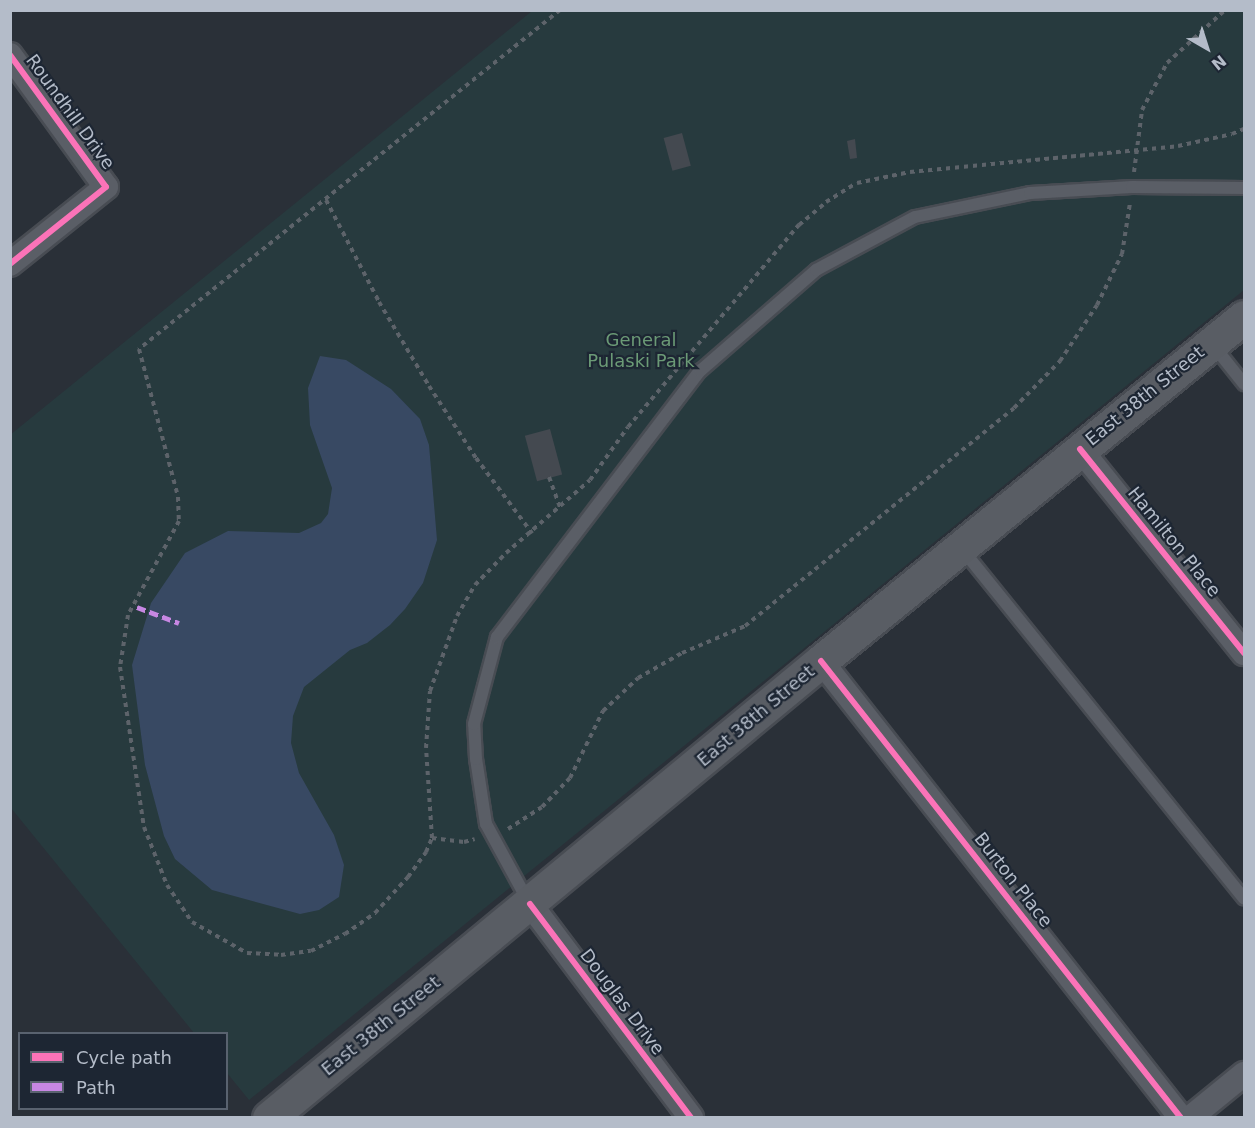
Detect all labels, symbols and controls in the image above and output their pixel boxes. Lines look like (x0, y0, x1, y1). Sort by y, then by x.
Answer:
north arrow (1177, 18, 1237, 78)
street label: Roundhill Drive (21, 50, 119, 174)
text: N (1207, 51, 1230, 74)
park label: General Pulaski Park (587, 330, 695, 372)
street label: East 38th Street (1081, 342, 1209, 450)
street label: Hamilton Place (1123, 483, 1225, 601)
street label: East 38th Street (693, 661, 819, 771)
street label: Burton Place (969, 828, 1057, 932)
street label: Douglas Drive (575, 945, 669, 1059)
street label: East 38th Street (317, 972, 445, 1080)
legend (18, 1032, 228, 1110)
text: Cycle path (76, 1047, 172, 1068)
text: Path (76, 1077, 116, 1098)

